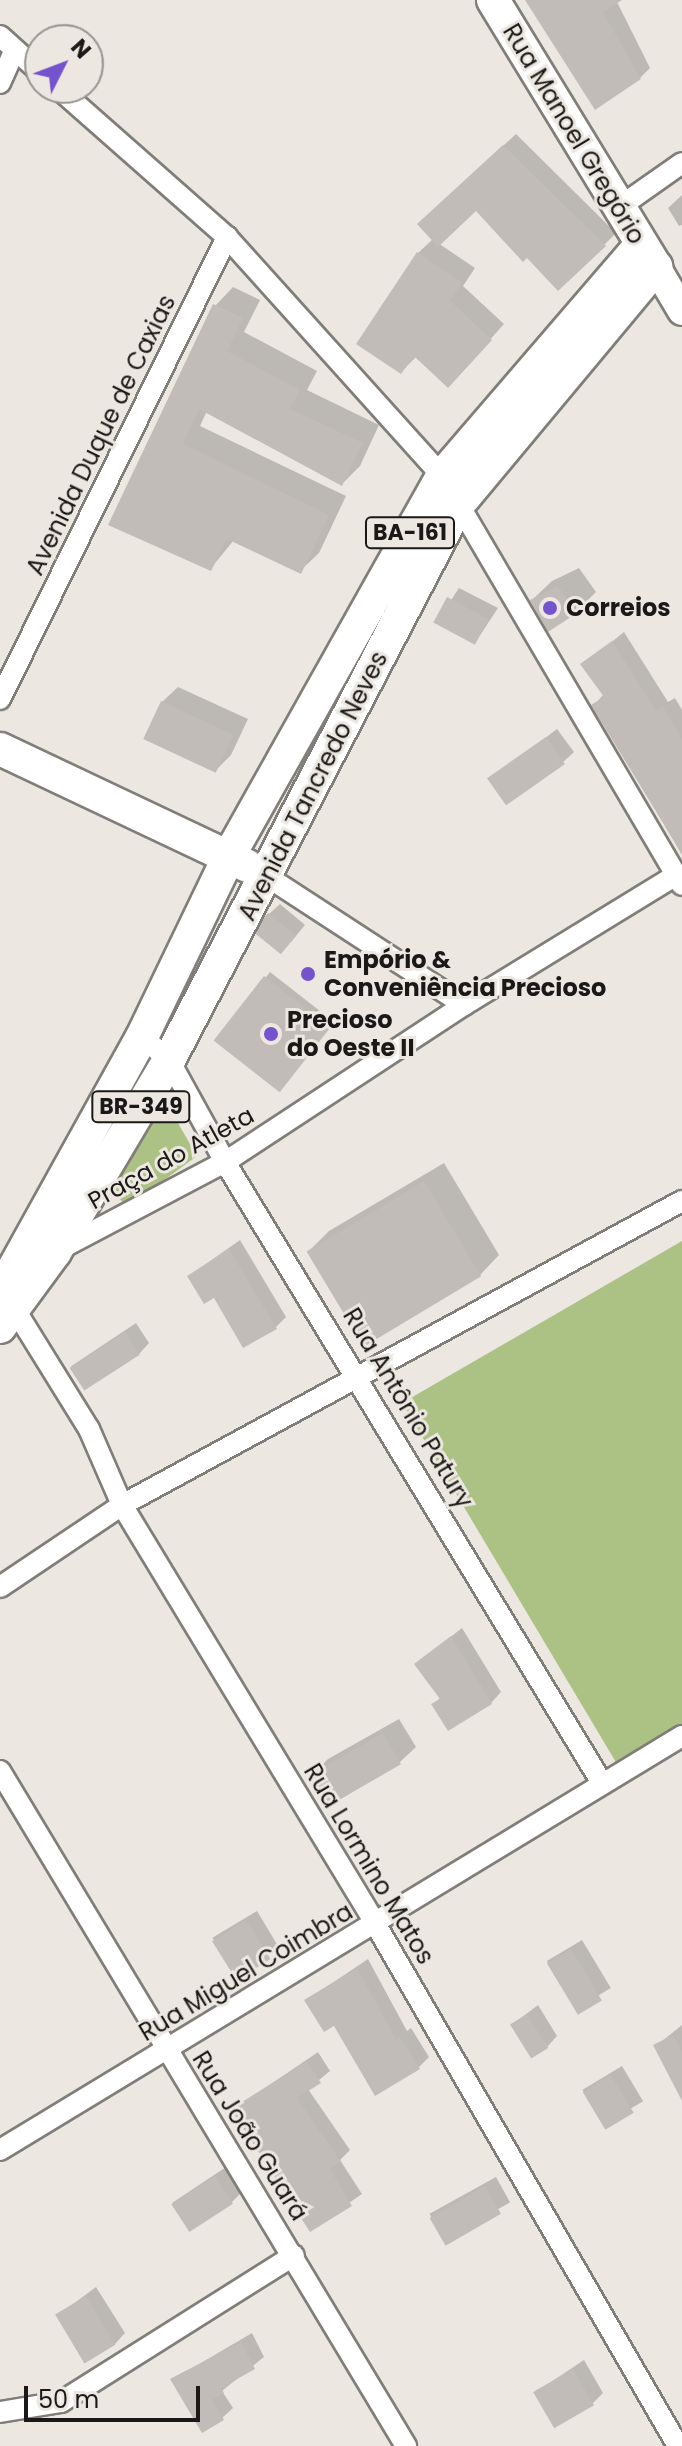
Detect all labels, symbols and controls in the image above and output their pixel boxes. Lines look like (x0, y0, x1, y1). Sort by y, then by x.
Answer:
street label: Rua Manoel Gregório (497, 19, 651, 249)
north arrow (24, 24, 104, 104)
text: N (64, 32, 98, 65)
street label: Avenida Duque de Caxias (20, 290, 182, 580)
road number: BA-161 (364, 515, 456, 551)
place label: Correios (566, 594, 671, 622)
marker: Correios (541, 599, 559, 617)
street label: Avenida Tancredo Neves (232, 647, 394, 925)
place label: Empório & Conveniência Precioso (324, 946, 606, 1002)
marker: Empório & Conveniência Precioso (299, 965, 317, 983)
place label: Precioso do Oeste II (287, 1006, 414, 1062)
marker: Precioso do Oeste II (262, 1025, 280, 1043)
road number: BR-349 (91, 1089, 191, 1125)
street label: Praça do Atleta (83, 1101, 259, 1215)
street label: Rua Antônio Patury (337, 1303, 479, 1513)
street label: Rua Lormino Matos (298, 1759, 440, 1969)
street label: Rua Miguel Coimbra (134, 1897, 358, 2047)
street label: Rua João Guará (186, 2046, 314, 2226)
scale bar (28, 2370, 204, 2420)
text: 50 m (38, 2383, 99, 2416)

